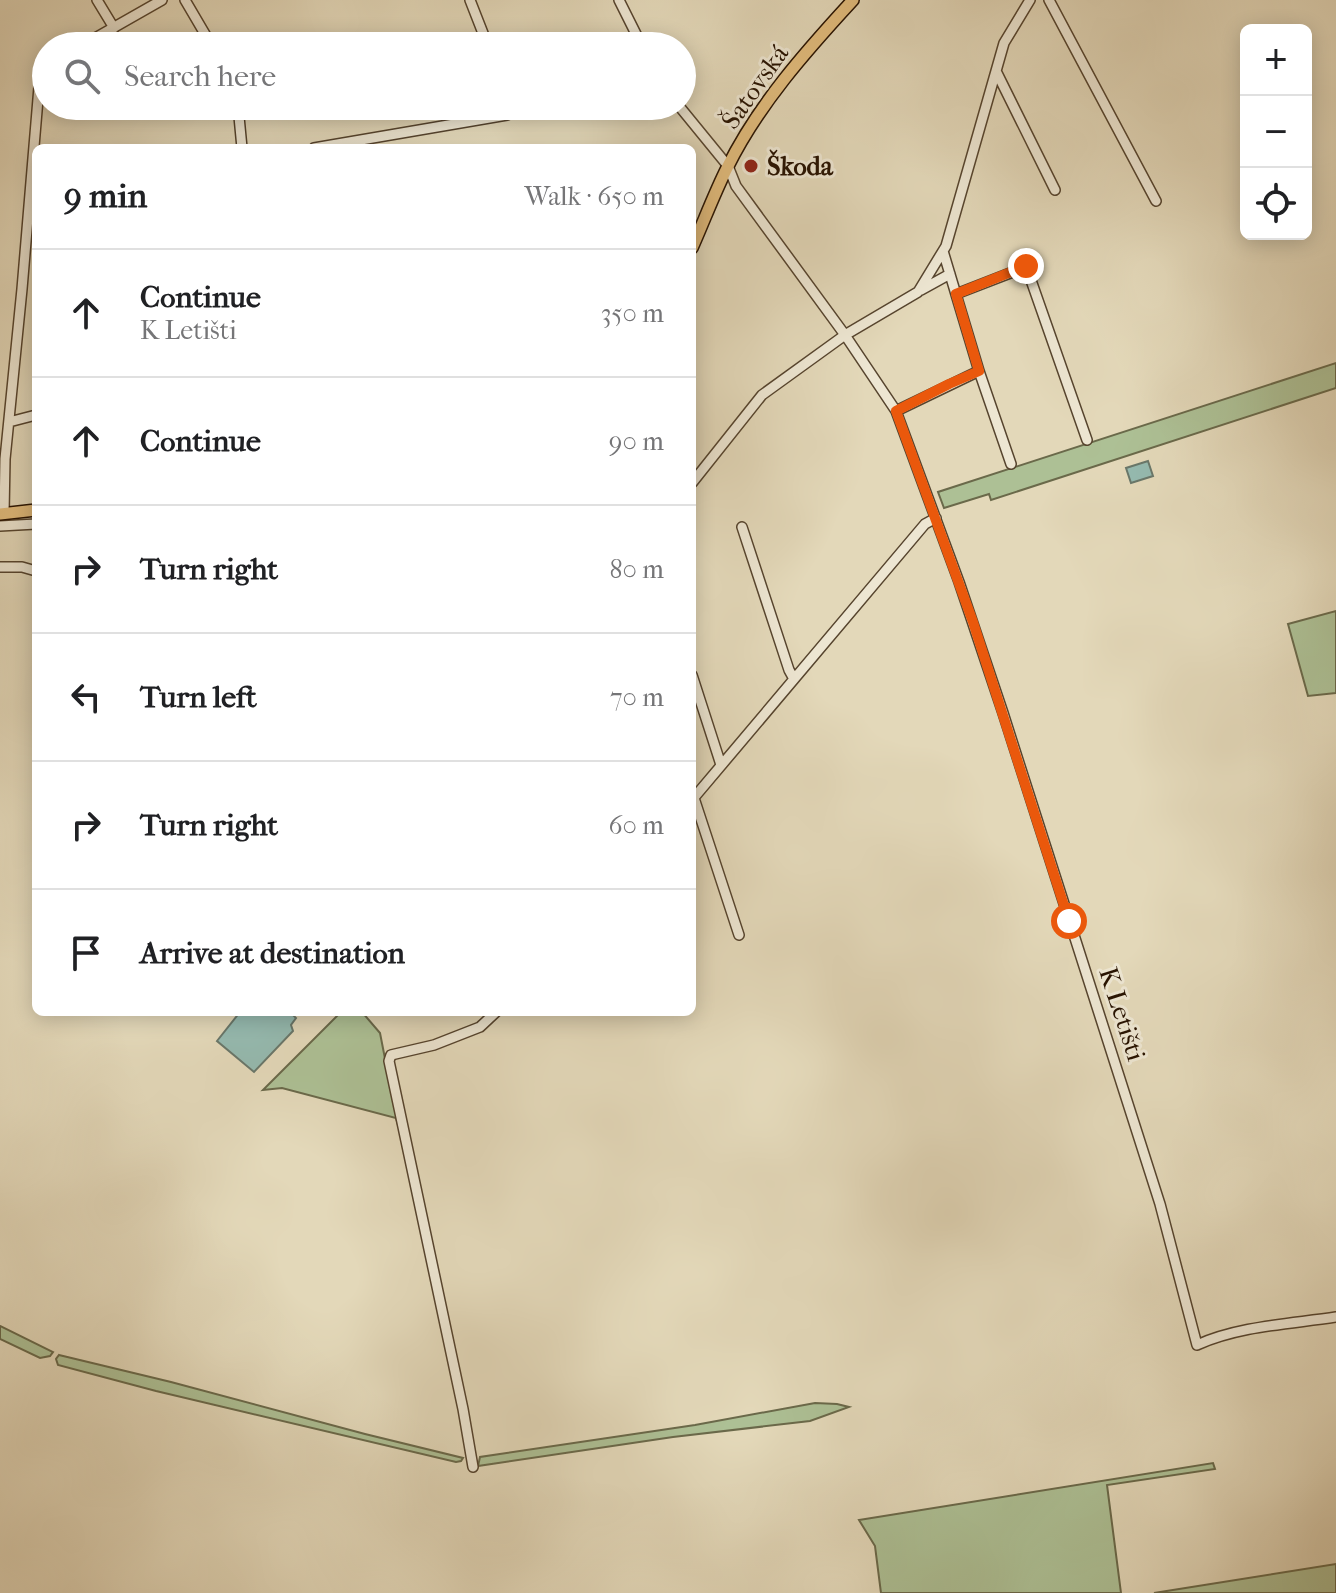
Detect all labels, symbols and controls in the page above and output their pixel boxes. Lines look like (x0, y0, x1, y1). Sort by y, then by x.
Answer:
map controls (1240, 24, 1312, 240)
button: + (1240, 24, 1312, 96)
search box (32, 32, 696, 120)
street label: Šatovská (714, 38, 796, 135)
icon: search (60, 54, 104, 98)
text: Search here (124, 59, 276, 94)
button: − (1240, 96, 1312, 168)
place label: Škoda (767, 149, 834, 182)
marker: Škoda (742, 157, 760, 175)
button: locate (1240, 168, 1312, 240)
text: 9 min (64, 176, 147, 216)
text: Walk · 650 m (524, 181, 664, 212)
route end (1008, 248, 1044, 284)
text: Continue (140, 280, 261, 315)
icon: ahead (64, 291, 108, 335)
text: 350 m (601, 298, 664, 329)
text: K Letišti (140, 315, 237, 346)
icon: ahead (64, 419, 108, 463)
text: Continue (140, 424, 261, 459)
text: 90 m (609, 426, 664, 457)
icon: right (64, 547, 108, 591)
text: Turn right (140, 552, 278, 587)
text: 80 m (609, 554, 664, 585)
icon: left (64, 675, 108, 719)
text: Turn left (140, 680, 257, 715)
text: 70 m (610, 682, 664, 713)
icon: right (64, 803, 108, 847)
text: Turn right (140, 808, 278, 843)
text: 60 m (608, 810, 664, 841)
route start (1051, 903, 1087, 939)
icon: arrive (64, 931, 108, 975)
text: Arrive at destination (140, 936, 405, 971)
street label: K Letišti (1092, 963, 1152, 1065)

